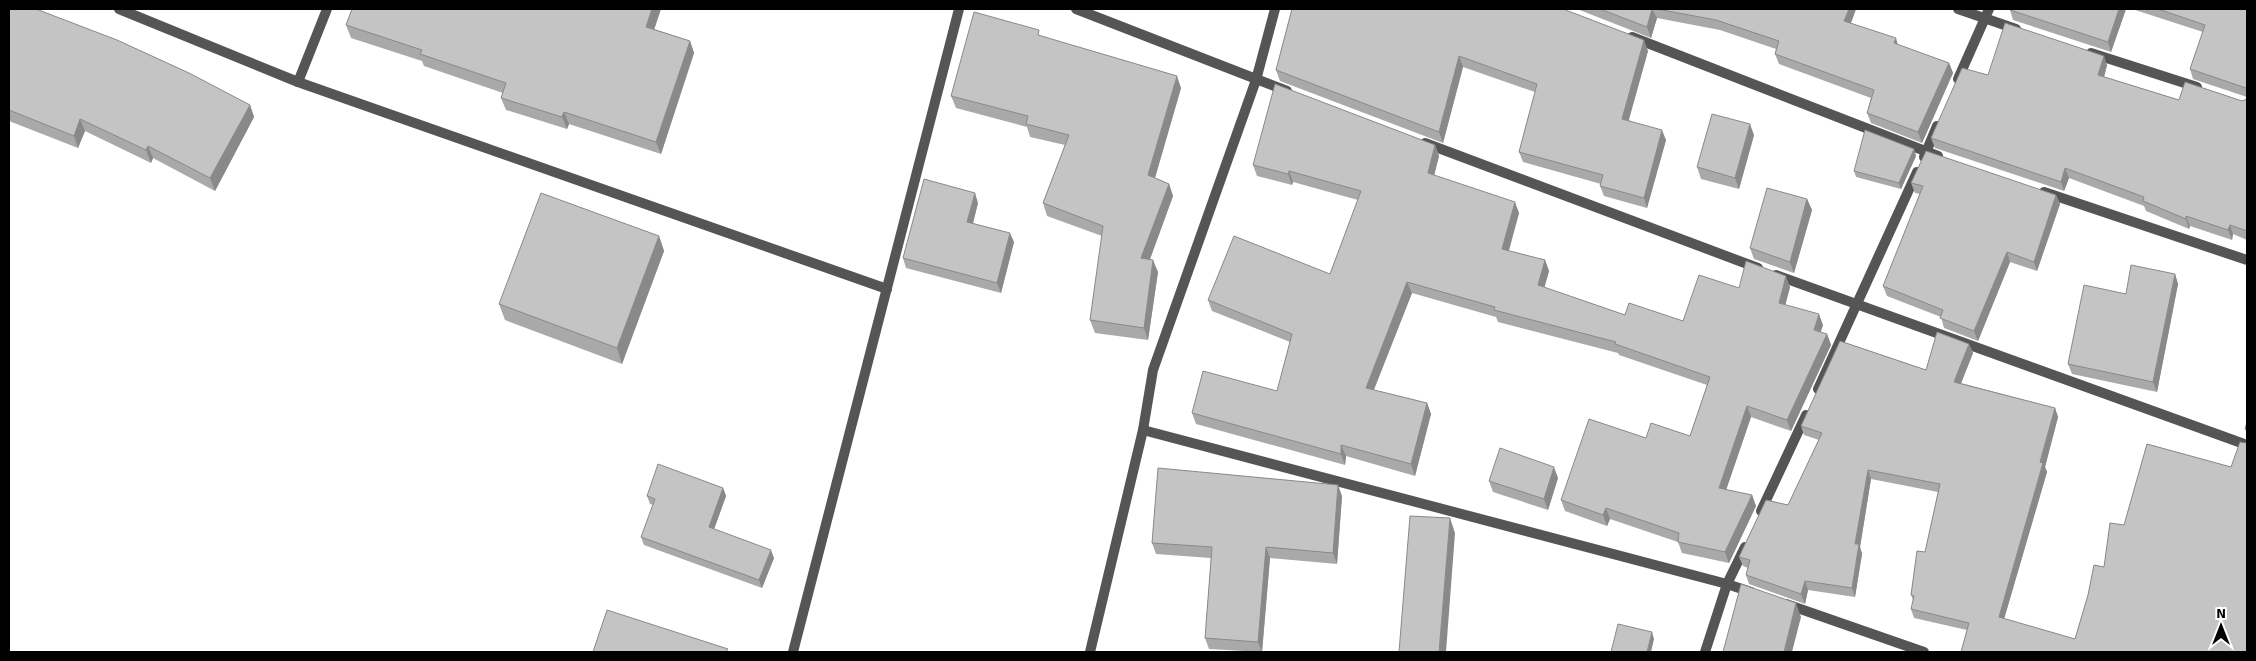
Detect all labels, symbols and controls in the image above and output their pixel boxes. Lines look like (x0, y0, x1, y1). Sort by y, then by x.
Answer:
north arrow (2196, 601, 2246, 651)
text: N (2216, 605, 2226, 622)

